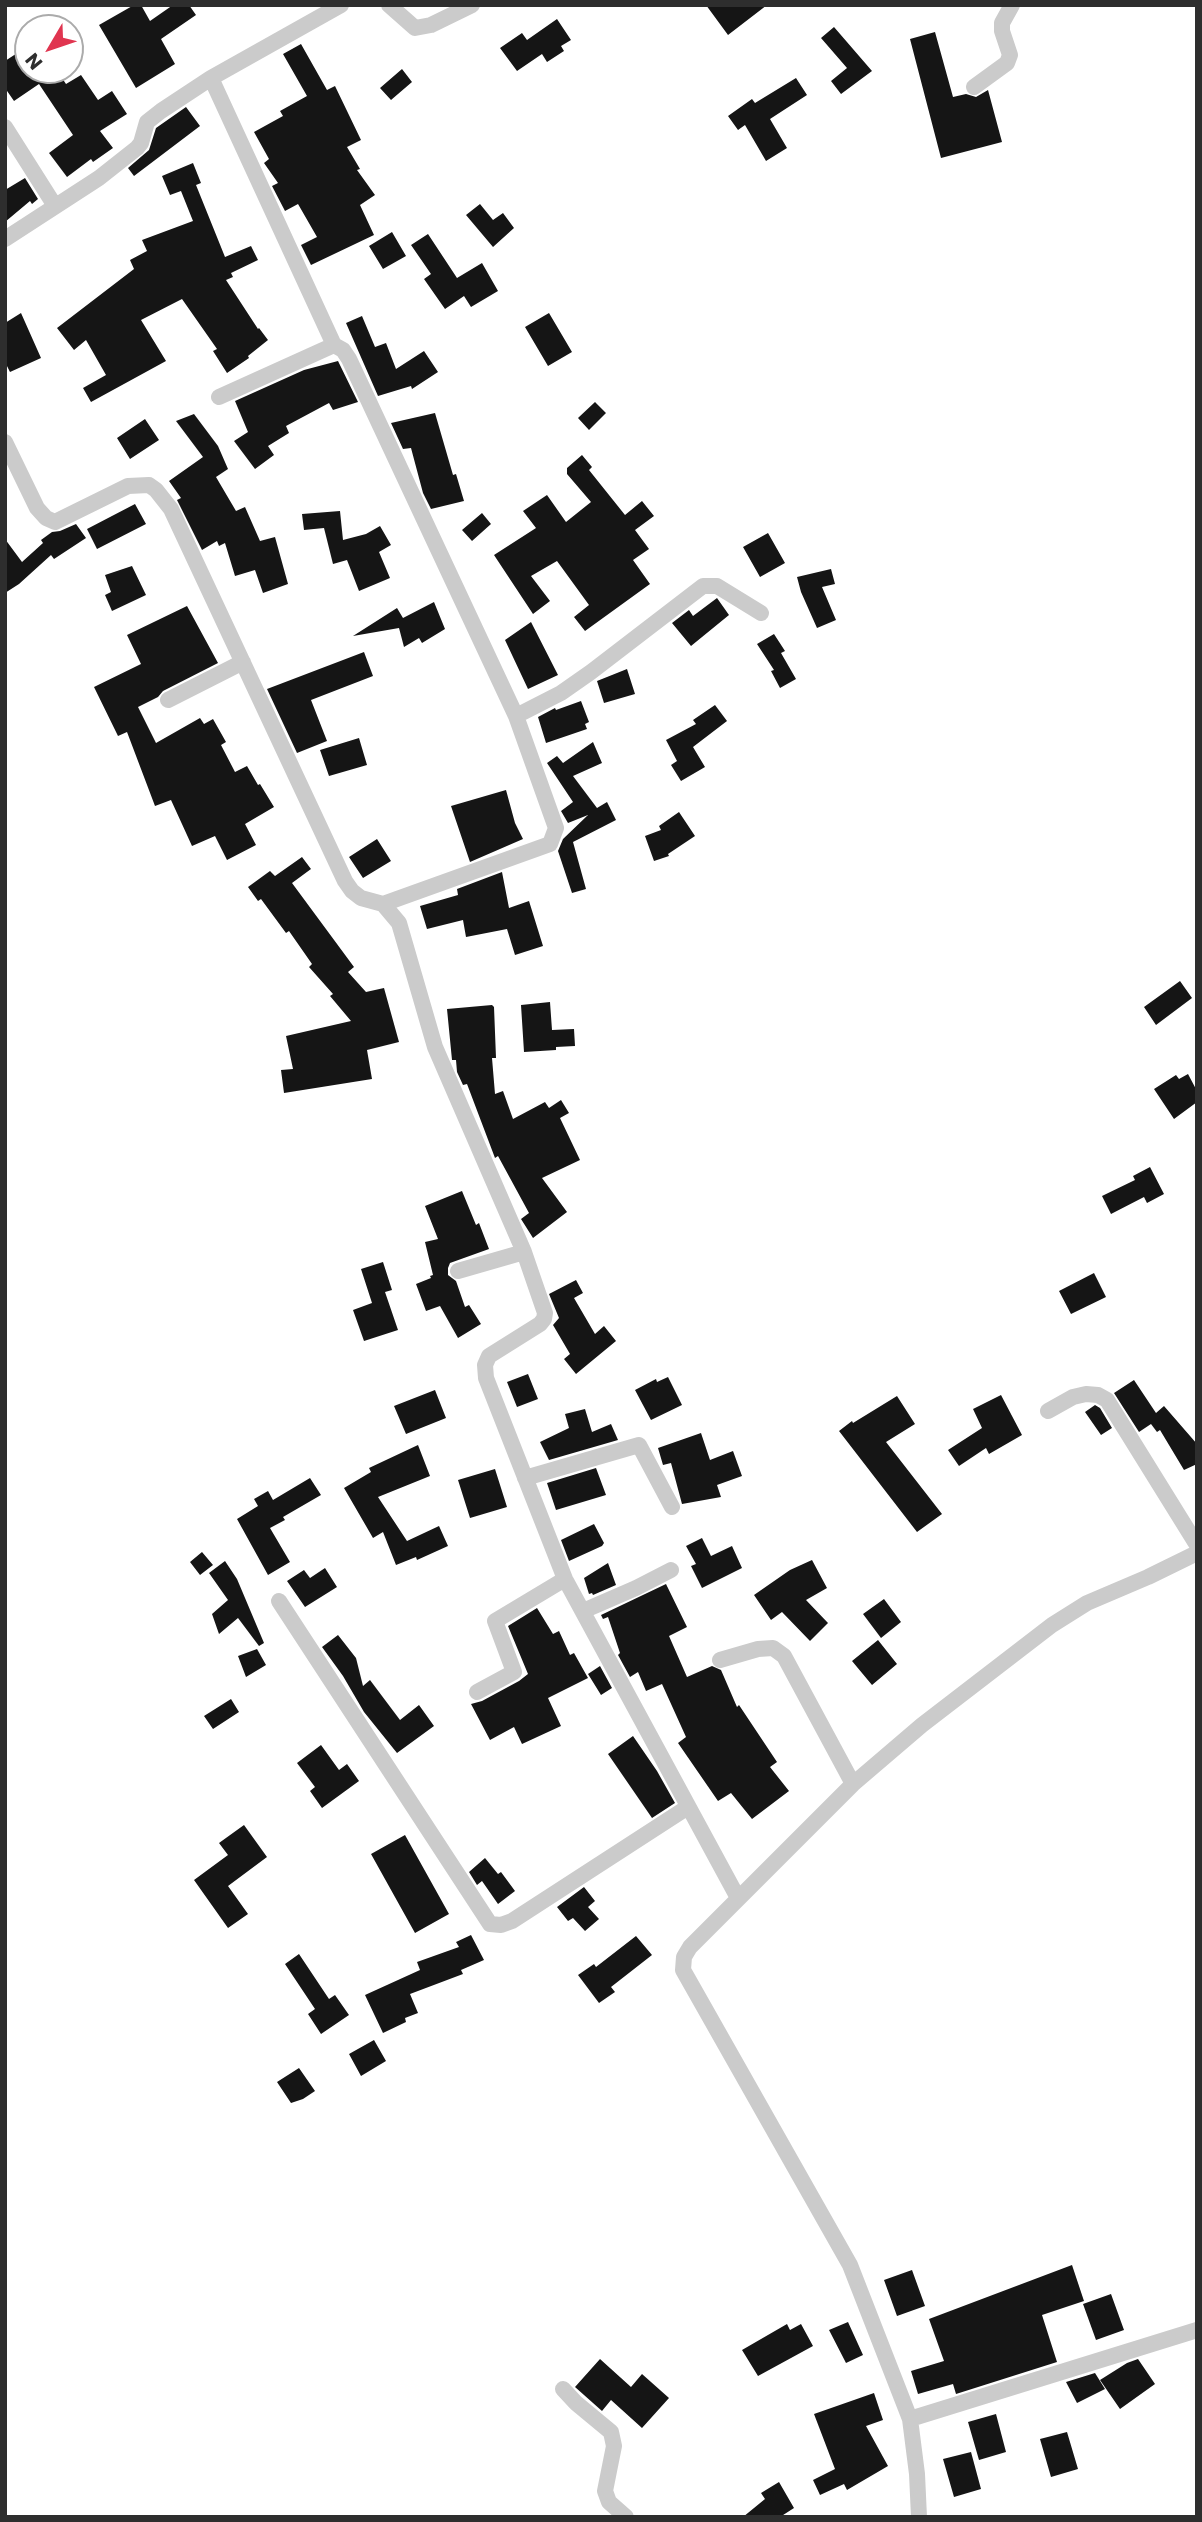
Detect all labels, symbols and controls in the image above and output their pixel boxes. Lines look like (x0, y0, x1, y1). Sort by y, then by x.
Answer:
north arrow (14, 14, 84, 84)
text: N (19, 47, 49, 75)

